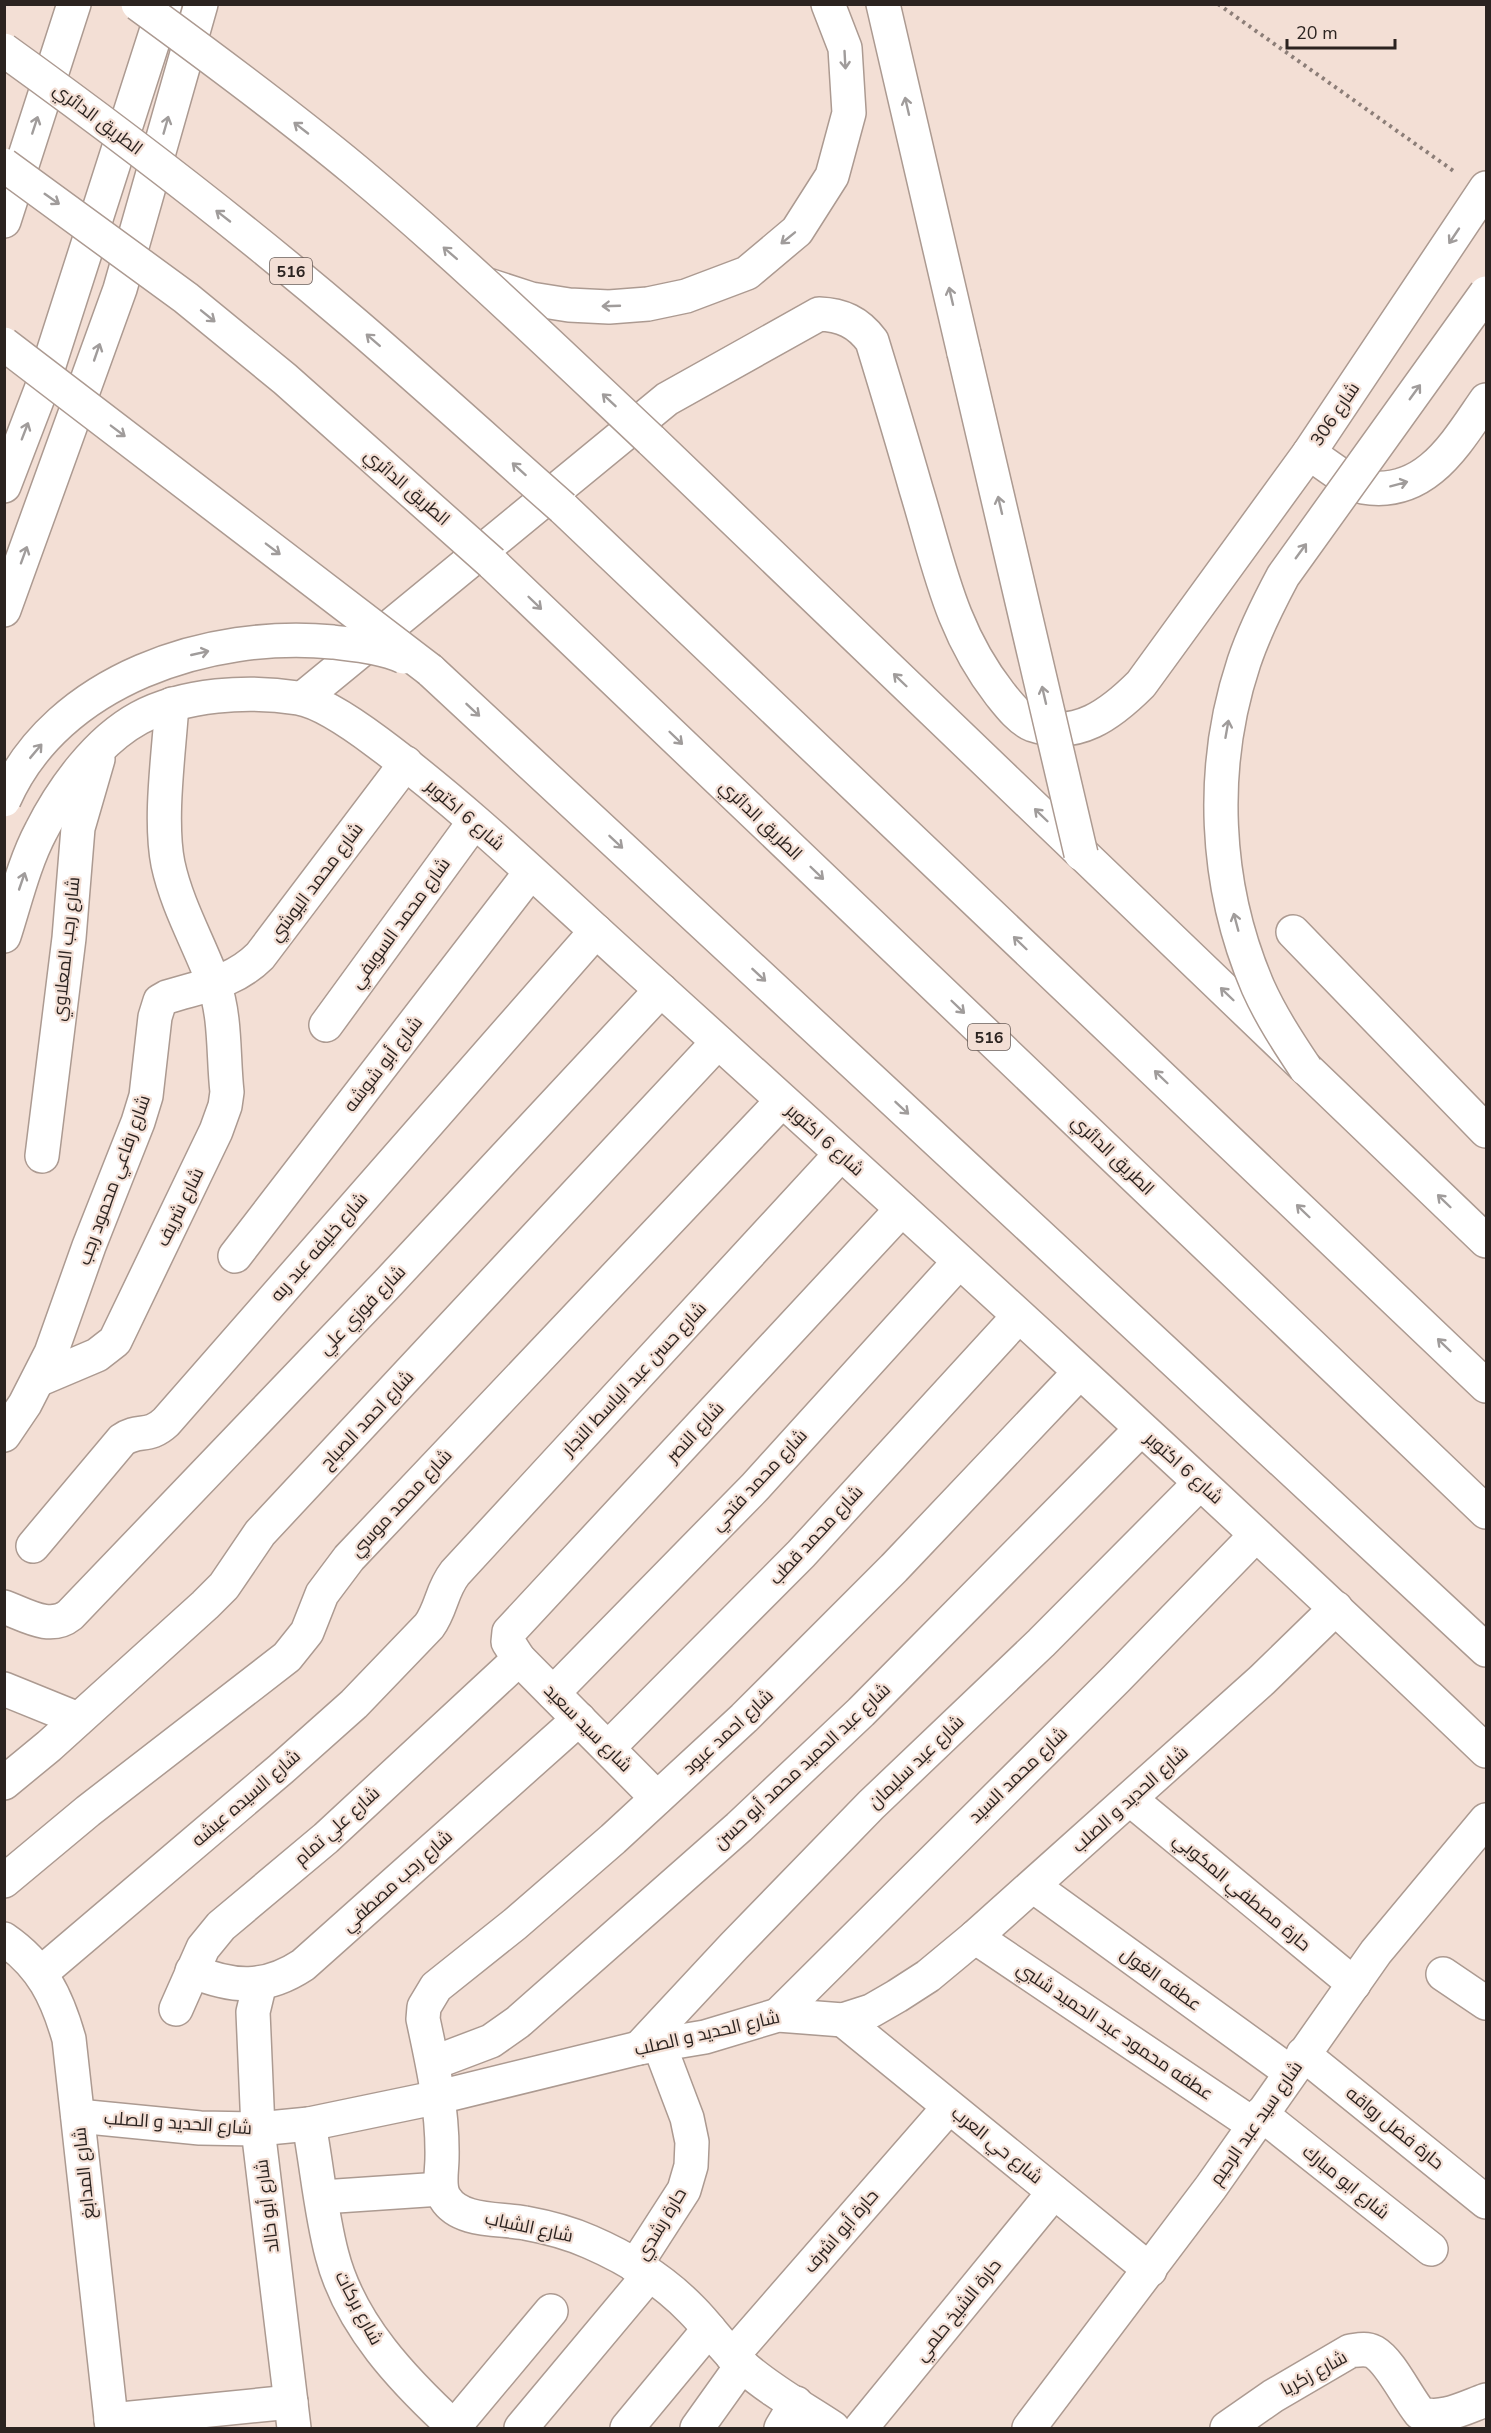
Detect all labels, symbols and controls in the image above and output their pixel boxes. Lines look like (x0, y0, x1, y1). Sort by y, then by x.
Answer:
scale bar (1287, 12, 1395, 50)
text: 20 m (1296, 21, 1338, 45)
one-way arrow (840, 49, 851, 69)
street label: الطريق الدائري (47, 77, 148, 162)
one-way arrow (900, 97, 912, 116)
one-way arrow (30, 116, 41, 135)
one-way arrow (161, 116, 172, 135)
one-way arrow (293, 121, 309, 134)
one-way arrow (44, 193, 60, 205)
one-way arrow (215, 209, 231, 222)
one-way arrow (1448, 227, 1460, 244)
one-way arrow (780, 232, 796, 245)
one-way arrow (443, 246, 458, 260)
road number: 516 (270, 258, 312, 284)
one-way arrow (945, 287, 957, 306)
one-way arrow (601, 301, 621, 312)
one-way arrow (200, 309, 215, 323)
one-way arrow (366, 333, 381, 347)
one-way arrow (93, 343, 104, 362)
street label: شارع 306 (1305, 377, 1365, 451)
one-way arrow (1409, 385, 1421, 401)
one-way arrow (601, 393, 616, 407)
one-way arrow (20, 423, 31, 441)
one-way arrow (109, 424, 125, 437)
street label: الطريق الدائري (358, 443, 455, 532)
one-way arrow (512, 462, 527, 476)
one-way arrow (1389, 478, 1408, 490)
one-way arrow (994, 496, 1005, 516)
one-way arrow (264, 543, 280, 555)
one-way arrow (1295, 543, 1307, 559)
one-way arrow (20, 547, 31, 565)
one-way arrow (527, 596, 542, 610)
one-way arrow (190, 647, 209, 659)
one-way arrow (893, 673, 908, 687)
one-way arrow (1038, 686, 1050, 705)
one-way arrow (466, 702, 481, 717)
one-way arrow (1222, 720, 1233, 739)
one-way arrow (668, 731, 683, 745)
one-way arrow (29, 744, 43, 759)
street label: شارع 6 اكتوبر (420, 773, 509, 856)
street label: الطريق الدائري (713, 774, 808, 867)
one-way arrow (1033, 808, 1048, 823)
street label: شارع محمد اليوشي (263, 818, 369, 947)
one-way arrow (608, 835, 623, 849)
street label: شارع محمد السويفي (344, 853, 457, 994)
one-way arrow (809, 865, 824, 880)
one-way arrow (18, 872, 29, 891)
street label: شارع رجب المعلاوي (46, 876, 87, 1023)
one-way arrow (1230, 913, 1241, 932)
one-way arrow (1013, 936, 1028, 950)
one-way arrow (751, 968, 766, 982)
one-way arrow (1220, 987, 1235, 1001)
one-way arrow (950, 1000, 965, 1015)
street label: شارع أبو شوشه (338, 1011, 428, 1117)
road number: 516 (968, 1024, 1010, 1050)
one-way arrow (1154, 1070, 1169, 1084)
street label: شارع رفاعي محمود رجب (72, 1092, 158, 1269)
street label: شارع 6 اكتوبر (780, 1098, 869, 1181)
one-way arrow (894, 1100, 909, 1114)
street label: الطريق الدائري (1065, 1109, 1160, 1202)
street label: شارع شريف (151, 1164, 209, 1250)
street label: شارع خليفه عبد ربه (265, 1187, 373, 1307)
one-way arrow (1437, 1194, 1452, 1208)
one-way arrow (1295, 1204, 1310, 1218)
street label: شارع فوزي علي (313, 1260, 412, 1361)
street label: شارع حسن عبد الباسط النجار (556, 1297, 712, 1462)
one-way arrow (1437, 1339, 1452, 1353)
street label: شارع احمد الصباح (315, 1365, 419, 1475)
street label: شارع النصر (660, 1396, 729, 1468)
street label: شارع محمد فتحي (705, 1424, 814, 1538)
street label: شارع 6 اكتوبر (1139, 1426, 1228, 1509)
street label: شارع محمد موسي (345, 1444, 458, 1563)
street label: شارع محمد قطب (764, 1480, 868, 1590)
street label: شارع عبد الحميد محمد أبو حسن (709, 1678, 895, 1854)
street label: شارع سيد سعيد (539, 1679, 637, 1777)
street label: شارع احمد عبود (677, 1684, 779, 1780)
street label: شارع عيد سليمان (863, 1710, 969, 1814)
street label: شارع محمد السيد (963, 1722, 1073, 1828)
street label: شارع الحديد و الصلب (1067, 1740, 1193, 1858)
street label: شارع السيده عيشه (187, 1744, 305, 1852)
street label: شارع علي تمام (289, 1781, 386, 1872)
street label: شارع رجب مصطفي (336, 1825, 459, 1939)
street label: حارة مصطفي المكوبي (1167, 1827, 1316, 1958)
street label: عطفه الغول (1116, 1942, 1206, 2016)
street label: عطفه محمود عبد الحميد شلبي (1011, 1956, 1218, 2107)
street label: شارع الحديد و الصلب (632, 2005, 782, 2061)
street label: شارع سيد عبد الرحيم (1204, 2056, 1308, 2190)
street label: حارة فضل رواقه (1341, 2081, 1449, 2175)
street label: شارع حي العرب (945, 2101, 1048, 2191)
street label: شارع الحديد و الصلب (103, 2106, 253, 2140)
street label: شارع المدابغ (67, 2126, 101, 2220)
street label: شارع ابو مبارك (1298, 2140, 1394, 2224)
street label: شارع أبو خالد (249, 2158, 285, 2254)
street label: حارة رشدي (630, 2183, 694, 2266)
street label: حارة أبو اشرف (798, 2184, 884, 2278)
street label: شارع الشباب (483, 2206, 575, 2248)
street label: حارة الشيخ حلمي (909, 2254, 1008, 2367)
street label: شارع بركات (330, 2267, 388, 2349)
street label: شارع زكريا (1277, 2345, 1351, 2401)

